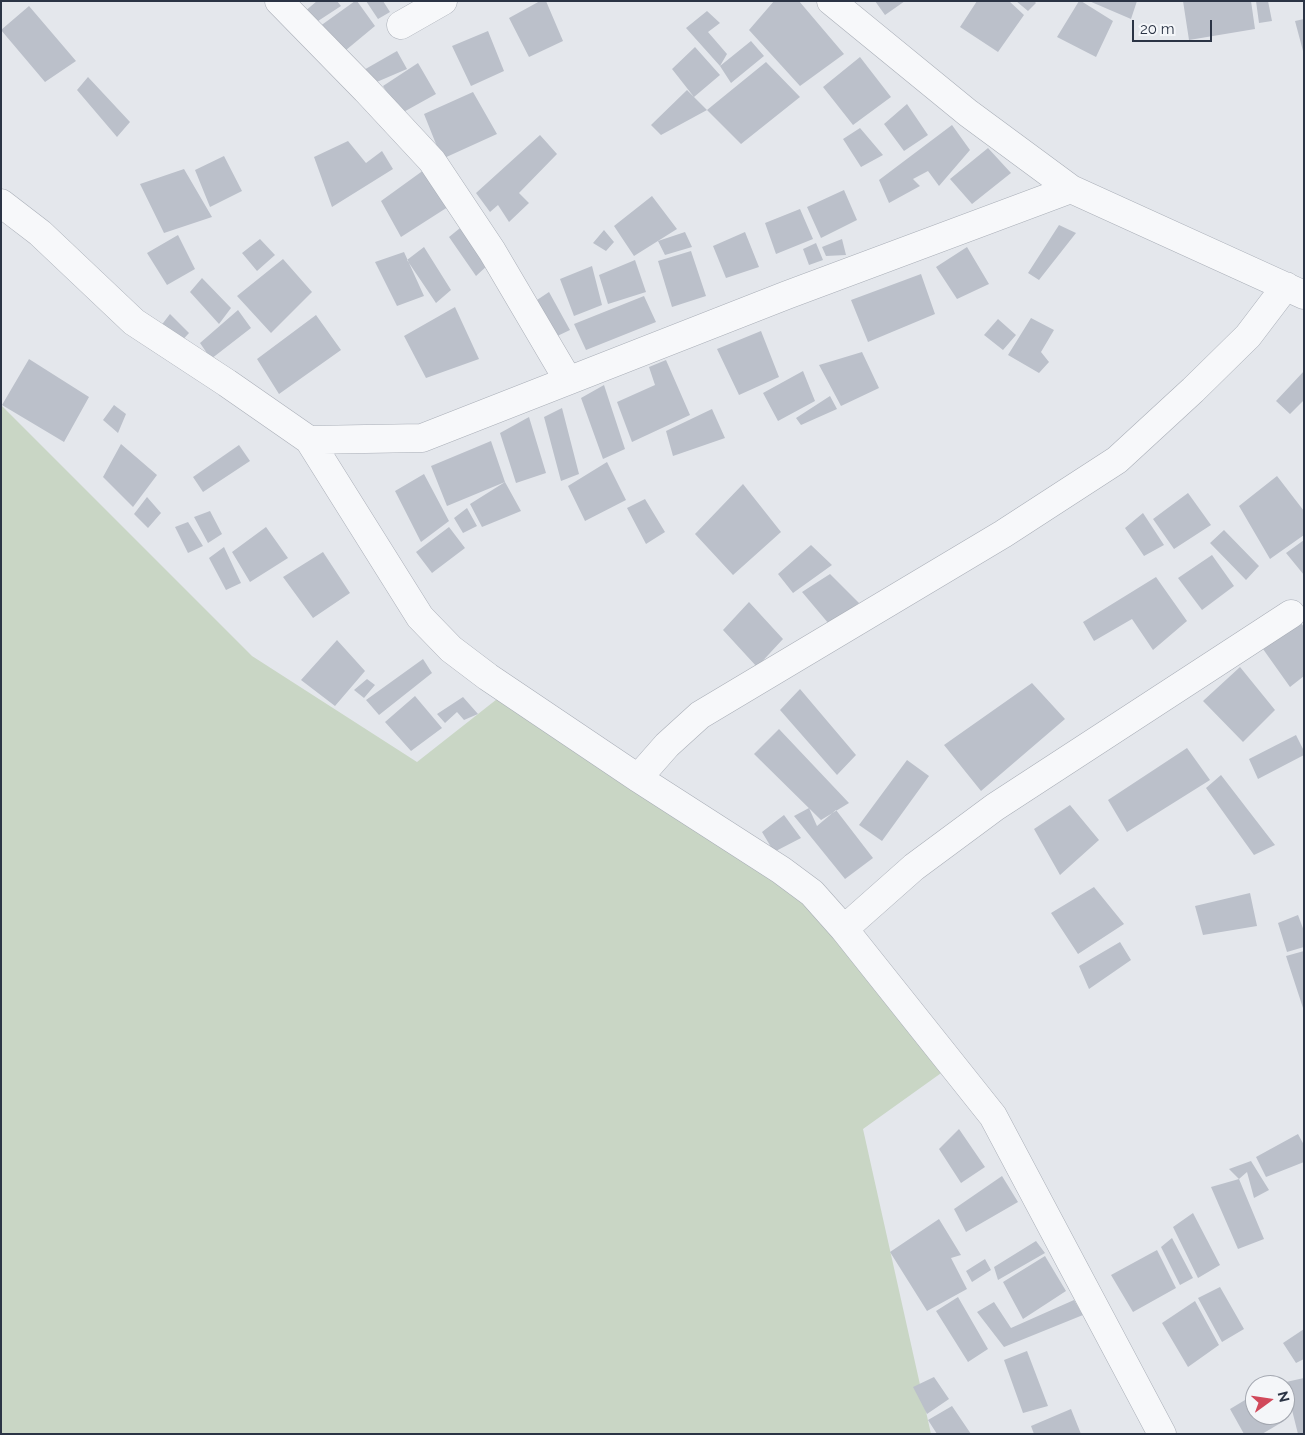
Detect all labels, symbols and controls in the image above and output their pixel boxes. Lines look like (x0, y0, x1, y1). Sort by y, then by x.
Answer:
scale bar (1135, 10, 1215, 42)
text: 20 m (1140, 20, 1175, 38)
north arrow (1245, 1375, 1295, 1425)
text: N (1275, 1389, 1293, 1404)

